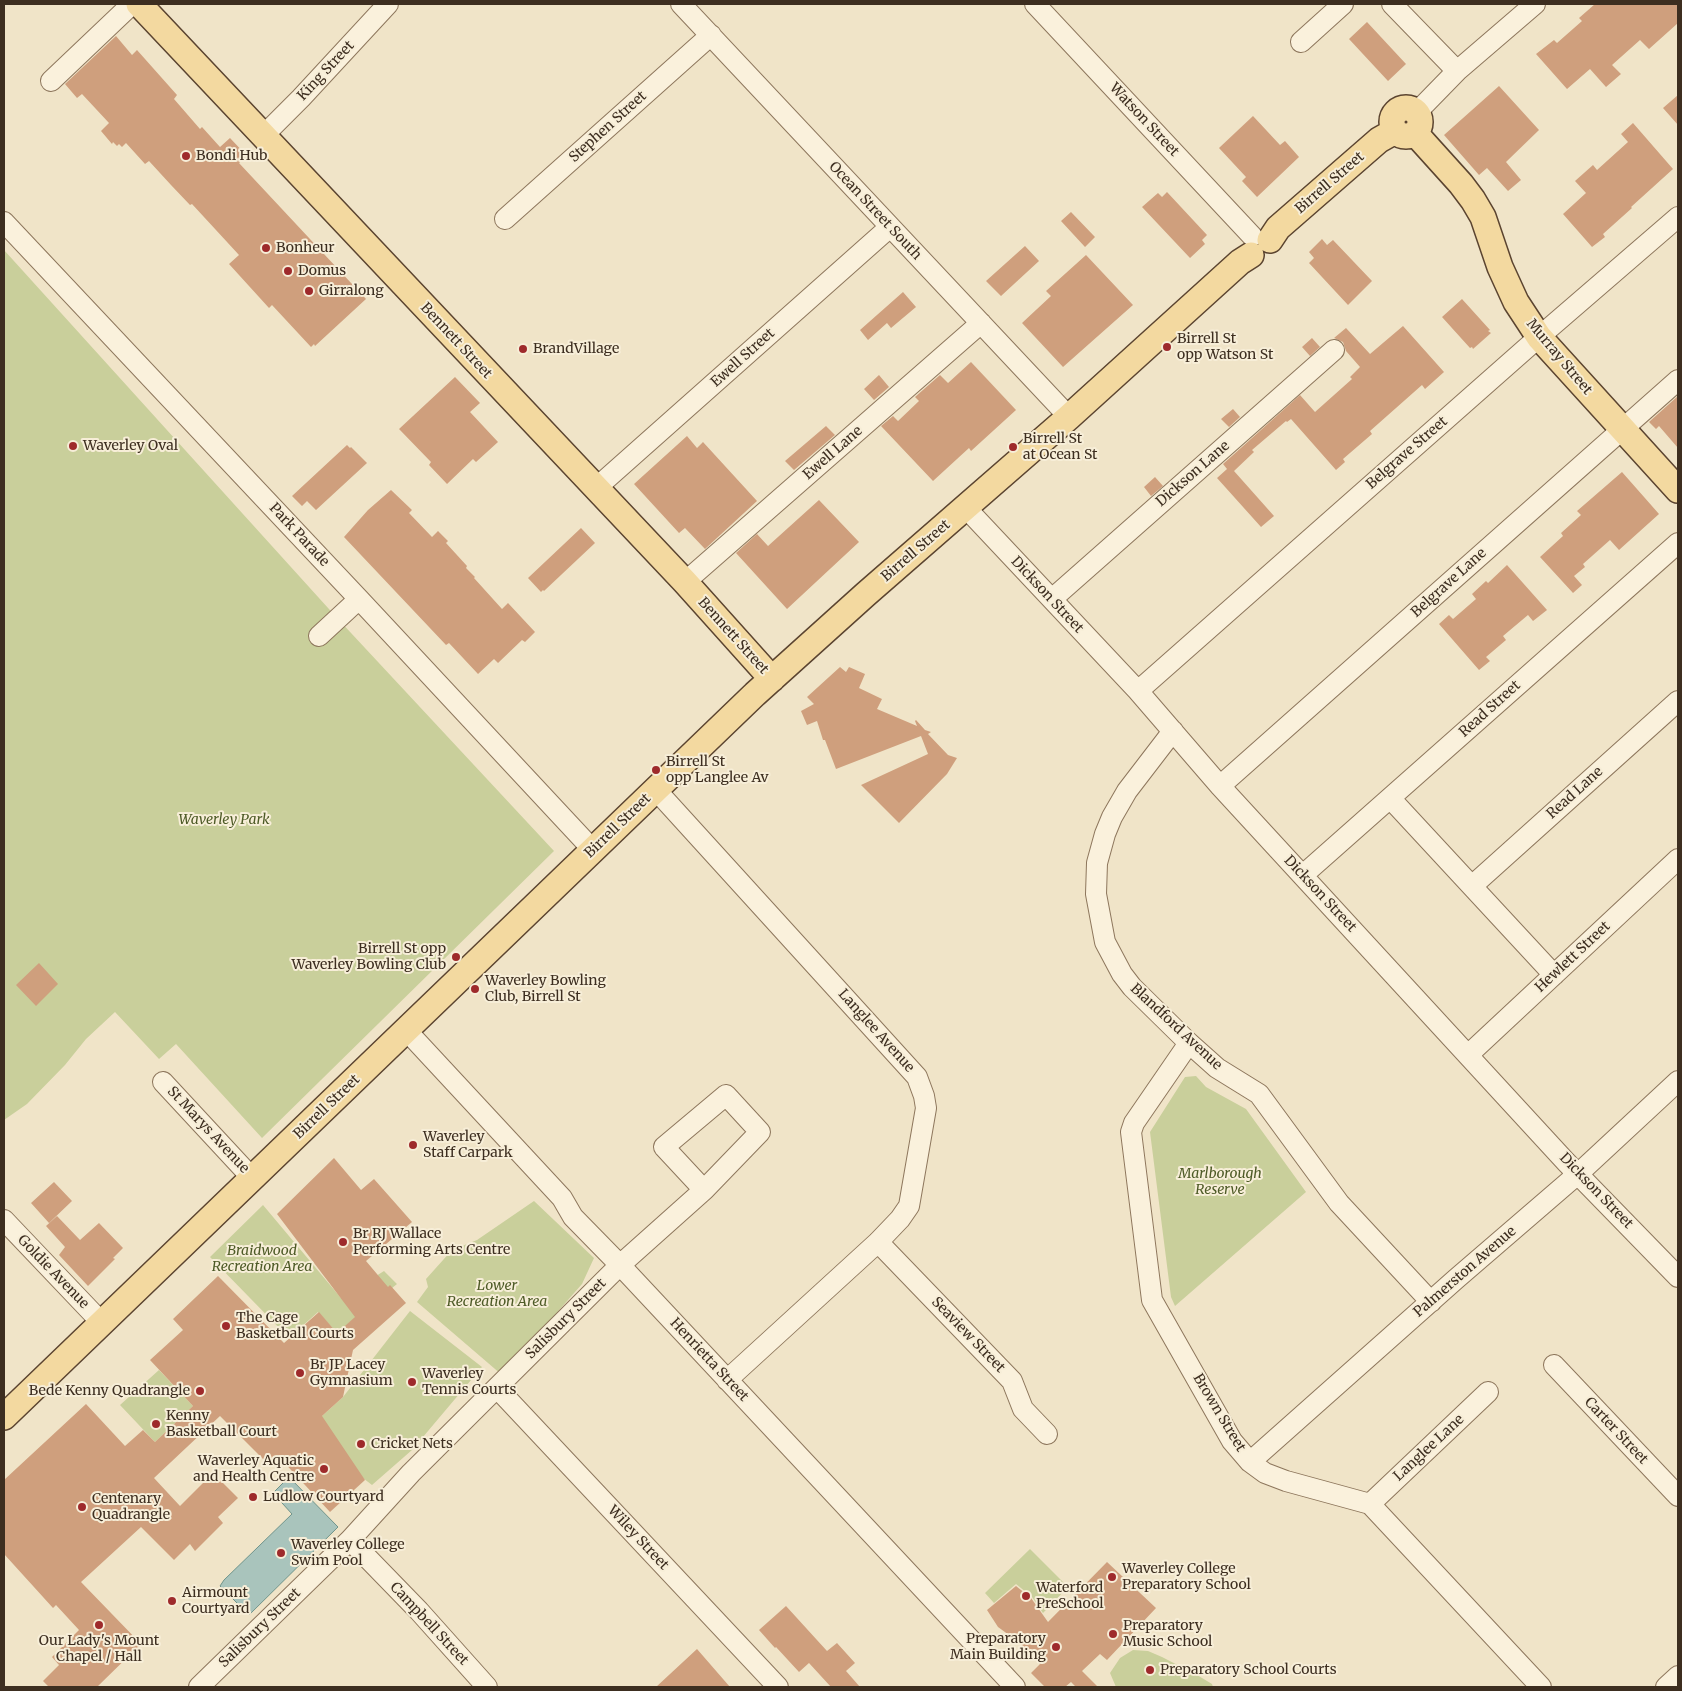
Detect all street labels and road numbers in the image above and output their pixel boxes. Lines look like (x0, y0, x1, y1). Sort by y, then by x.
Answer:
street label: King Street (294, 38, 358, 104)
street label: Watson Street (1106, 80, 1182, 160)
street label: Stephen Street (566, 88, 650, 166)
street label: Birrell Street (1292, 149, 1368, 217)
street label: Ocean Street South (825, 158, 925, 264)
street label: Bennett Street (417, 300, 495, 382)
street label: Murray Street (1523, 316, 1595, 398)
street label: Ewell Street (708, 325, 778, 391)
street label: Belgrave Street (1363, 413, 1451, 493)
street label: Ewell Lane (800, 423, 866, 483)
street label: Dickson Lane (1153, 438, 1233, 510)
street label: Park Parade (265, 500, 333, 570)
street label: Birrell Street (878, 517, 954, 585)
street label: Belgrave Lane (1408, 545, 1490, 621)
street label: Dickson Street (1007, 553, 1087, 637)
street label: Bennett Street (694, 594, 772, 678)
street label: Read Street (1456, 677, 1524, 741)
street label: Read Lane (1544, 764, 1606, 822)
street label: Birrell Street (581, 790, 655, 862)
street label: Dickson Street (1280, 852, 1360, 936)
street label: Hewlett Street (1532, 918, 1614, 996)
street label: Blandford Avenue (1127, 980, 1225, 1074)
street label: Langlee Avenue (834, 986, 918, 1076)
street label: Birrell Street (290, 1071, 364, 1143)
street label: St Marys Avenue (164, 1083, 252, 1177)
street label: Dickson Street (1556, 1150, 1636, 1232)
street label: Palmerston Avenue (1410, 1223, 1520, 1321)
street label: Goldie Avenue (14, 1232, 92, 1312)
street label: Salisbury Street (522, 1275, 610, 1363)
street label: Seaview Street (928, 1294, 1008, 1376)
street label: Henrietta Street (666, 1315, 752, 1405)
street label: Brown Street (1189, 1371, 1249, 1455)
street label: Carter Street (1581, 1394, 1651, 1468)
street label: Langlee Lane (1390, 1411, 1468, 1485)
street label: Wiley Street (604, 1502, 672, 1574)
street label: Campbell Street (386, 1579, 472, 1669)
street label: Salisbury Street (216, 1585, 304, 1671)

